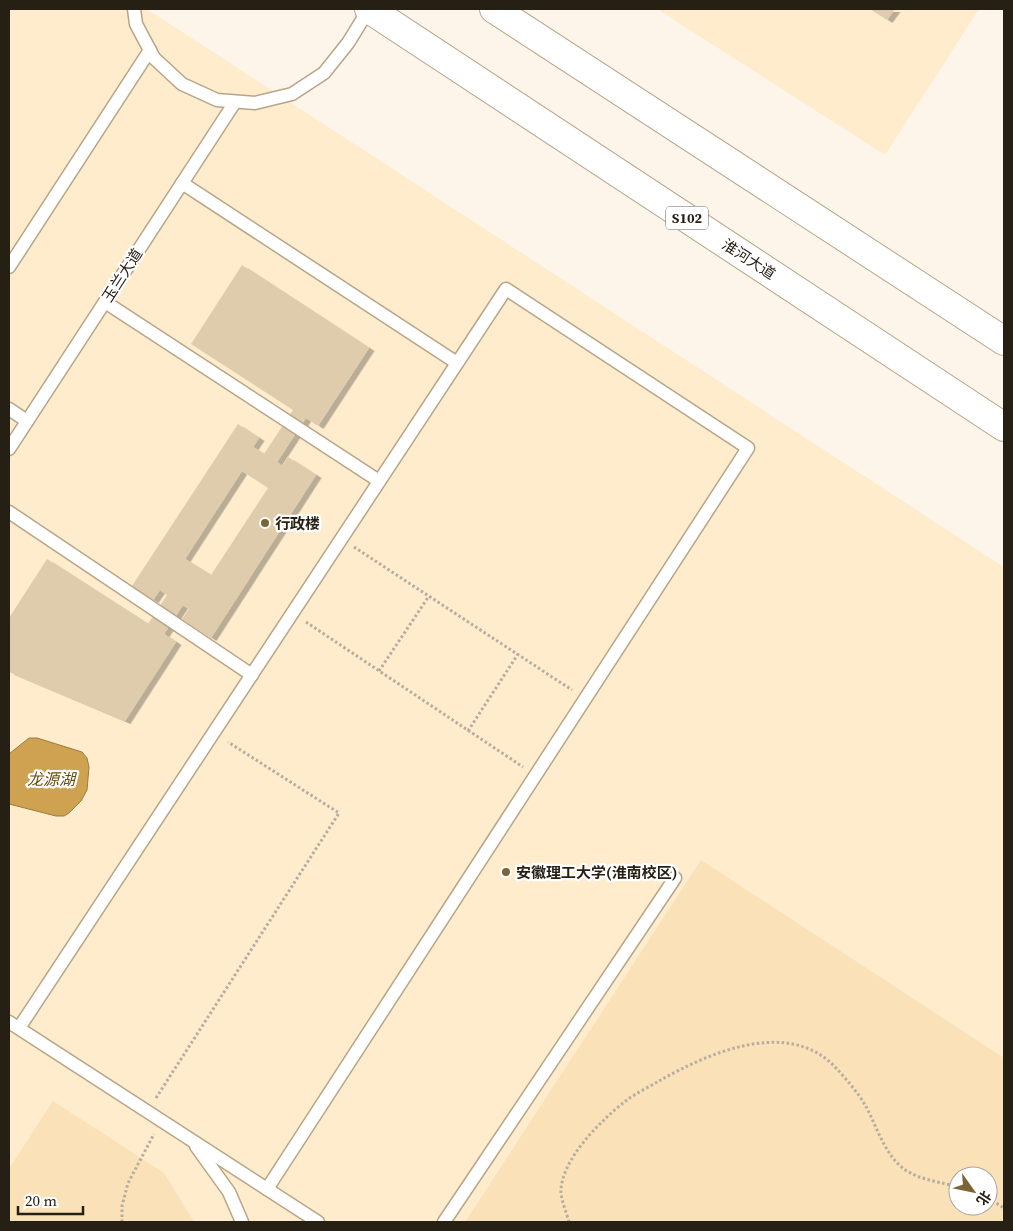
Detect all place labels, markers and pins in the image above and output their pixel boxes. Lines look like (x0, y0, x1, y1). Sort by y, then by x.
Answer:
place label: 行政楼 (275, 513, 320, 534)
marker: 行政楼 (259, 517, 271, 529)
place label: 安徽理工大学(淮南校区) (516, 862, 677, 883)
marker: 安徽理工大学(淮南校区) (500, 866, 512, 878)

